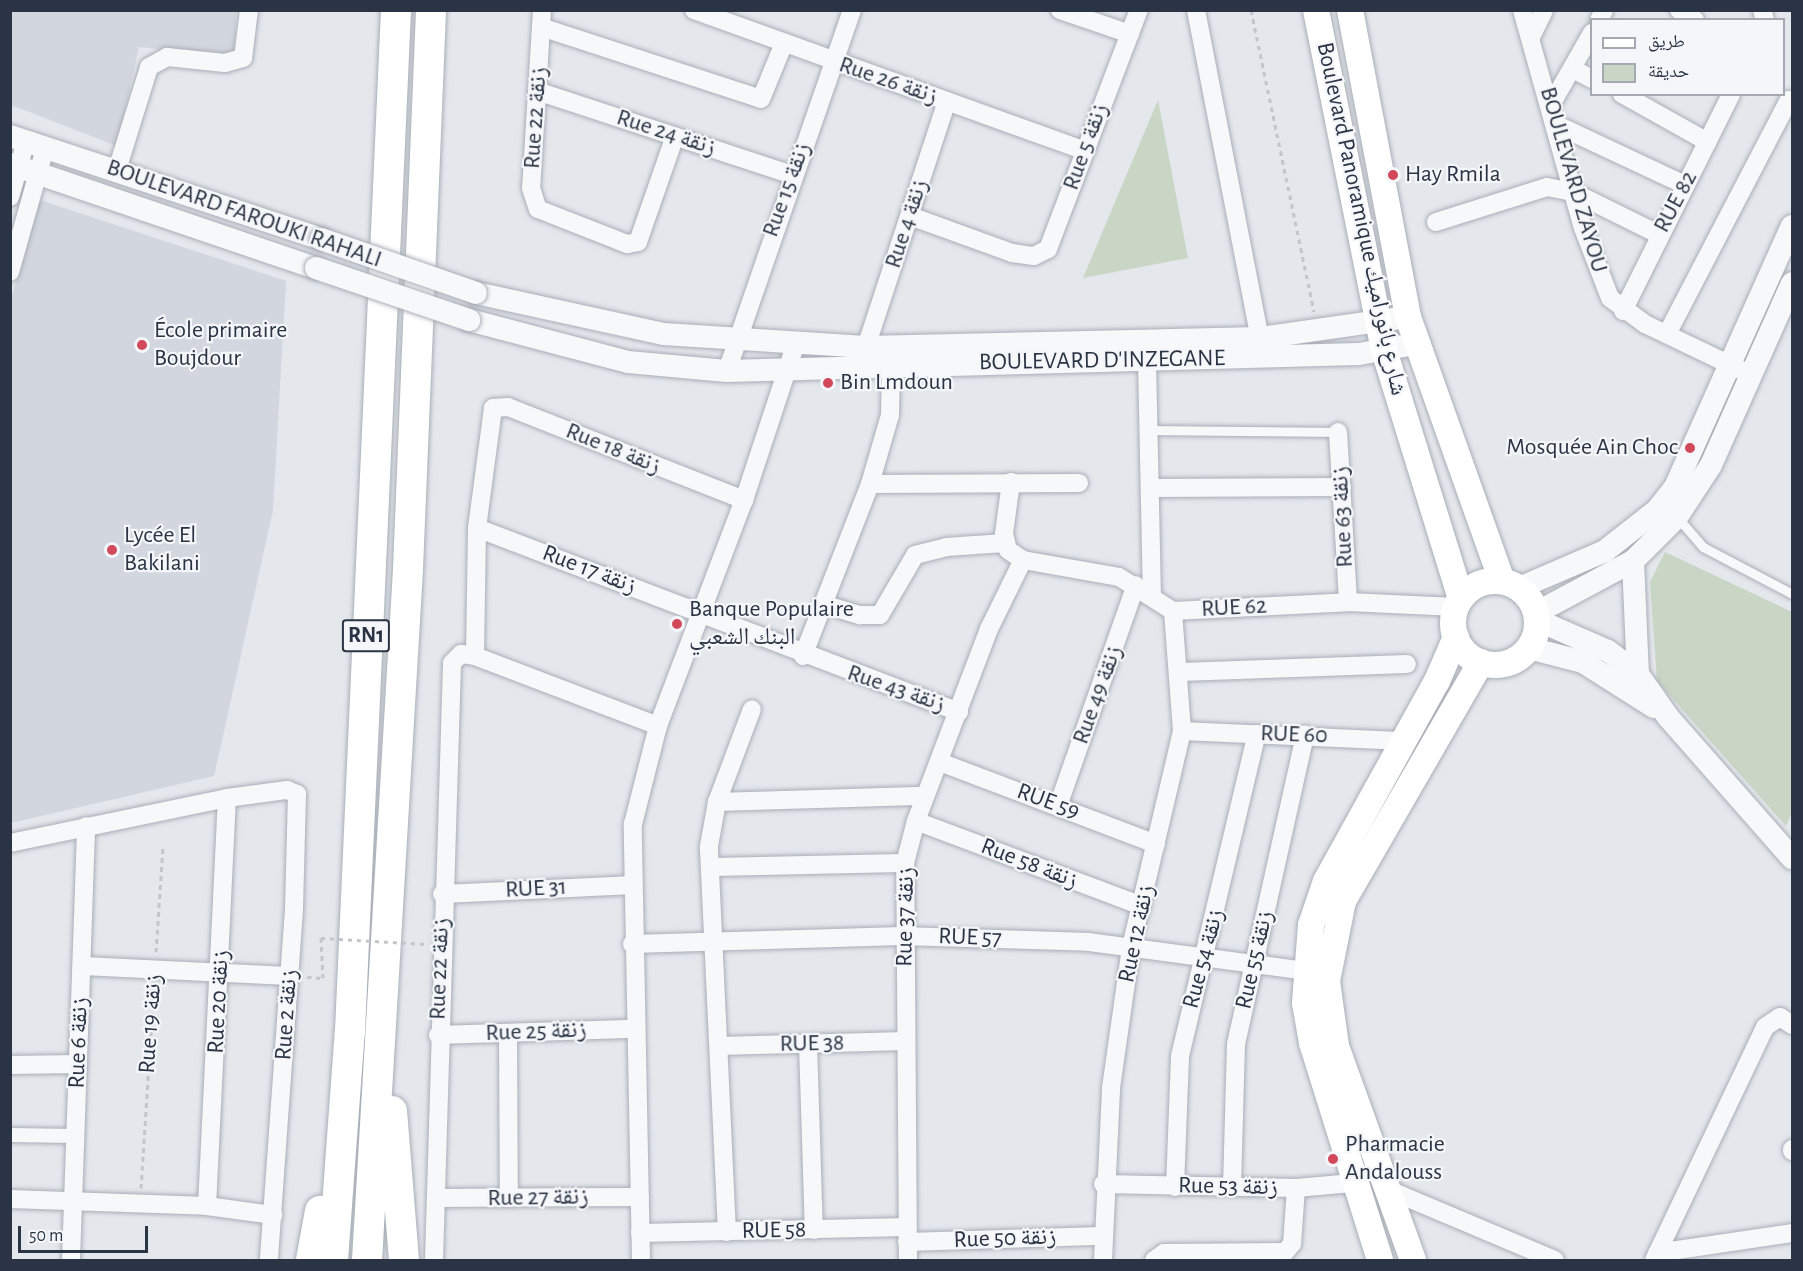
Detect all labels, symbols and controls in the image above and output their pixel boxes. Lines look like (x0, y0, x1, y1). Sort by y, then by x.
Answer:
legend (1590, 18, 1785, 96)
text: طريق (1648, 33, 1685, 51)
street label: Boulevard Panoramique شارع بانوراميك (1309, 40, 1413, 398)
street label: Rue 26 زنقة (835, 51, 941, 111)
text: حديقة (1648, 63, 1689, 81)
street label: Rue 22 زنقة (518, 66, 554, 170)
street label: BOULEVARD ZAYOU (1533, 84, 1613, 276)
street label: Rue 5 زنقة (1057, 100, 1115, 194)
street label: Rue 24 زنقة (613, 103, 719, 163)
street label: Rue 15 زنقة (757, 139, 817, 241)
street label: BOULEVARD FAROUKI RAHALI (103, 153, 385, 275)
place label: Hay Rmila (1405, 161, 1501, 189)
street label: RUE 82 (1648, 166, 1704, 238)
marker: Hay Rmila (1386, 168, 1400, 182)
street label: Rue 4 زنقة (879, 176, 935, 272)
place label: École primaire Boujdour (154, 317, 287, 373)
marker: École primaire Boujdour (135, 338, 149, 352)
street label: BOULEVARD D'INZEGANE (979, 344, 1225, 378)
place label: Bin Lmdoun (840, 369, 953, 397)
marker: Bin Lmdoun (821, 376, 835, 390)
street label: Rue 18 زنقة (561, 417, 665, 481)
place label: Mosquée Ain Choc (1506, 434, 1678, 462)
marker: Mosquée Ain Choc (1683, 441, 1697, 455)
street label: Rue 63 زنقة (1326, 466, 1360, 568)
place label: Lycée El Bakilani (124, 522, 200, 578)
street label: Rue 17 زنقة (538, 539, 640, 601)
marker: Lycée El Bakilani (105, 543, 119, 557)
street label: RUE 62 (1200, 592, 1268, 624)
place label: Banque Populaire البنك الشعبي (689, 596, 854, 652)
road number: RN1 (340, 617, 392, 655)
marker: Banque Populaire البنك الشعبي (670, 617, 684, 631)
street label: Rue 49 زنقة (1067, 642, 1129, 748)
street label: Rue 43 زنقة (843, 659, 949, 719)
street label: RUE 60 (1260, 719, 1328, 751)
street label: RUE 59 (1013, 777, 1083, 827)
street label: Rue 58 زنقة (976, 832, 1082, 896)
street label: Rue 37 زنقة (891, 867, 921, 967)
street label: RUE 31 (505, 873, 567, 905)
street label: Rue 12 زنقة (1113, 882, 1161, 986)
street label: Rue 54 زنقة (1177, 906, 1231, 1012)
street label: Rue 55 زنقة (1230, 908, 1280, 1012)
street label: Rue 22 زنقة (424, 918, 456, 1020)
street label: RUE 57 (938, 923, 1002, 953)
street label: Rue 20 زنقة (202, 950, 236, 1054)
street label: Rue 2 زنقة (269, 969, 305, 1061)
street label: Rue 19 زنقة (133, 973, 169, 1075)
street label: Rue 6 زنقة (63, 997, 95, 1089)
street label: Rue 25 زنقة (485, 1016, 587, 1048)
street label: RUE 38 (779, 1029, 845, 1059)
place label: Pharmacie Andalouss (1345, 1131, 1445, 1187)
marker: Pharmacie Andalouss (1326, 1152, 1340, 1166)
street label: Rue 53 زنقة (1178, 1172, 1278, 1202)
street label: Rue 27 زنقة (487, 1183, 589, 1213)
scale bar (21, 1214, 152, 1252)
street label: RUE 58 (741, 1216, 807, 1246)
street label: Rue 50 زنقة (953, 1223, 1057, 1255)
text: 50 m (29, 1227, 63, 1245)

